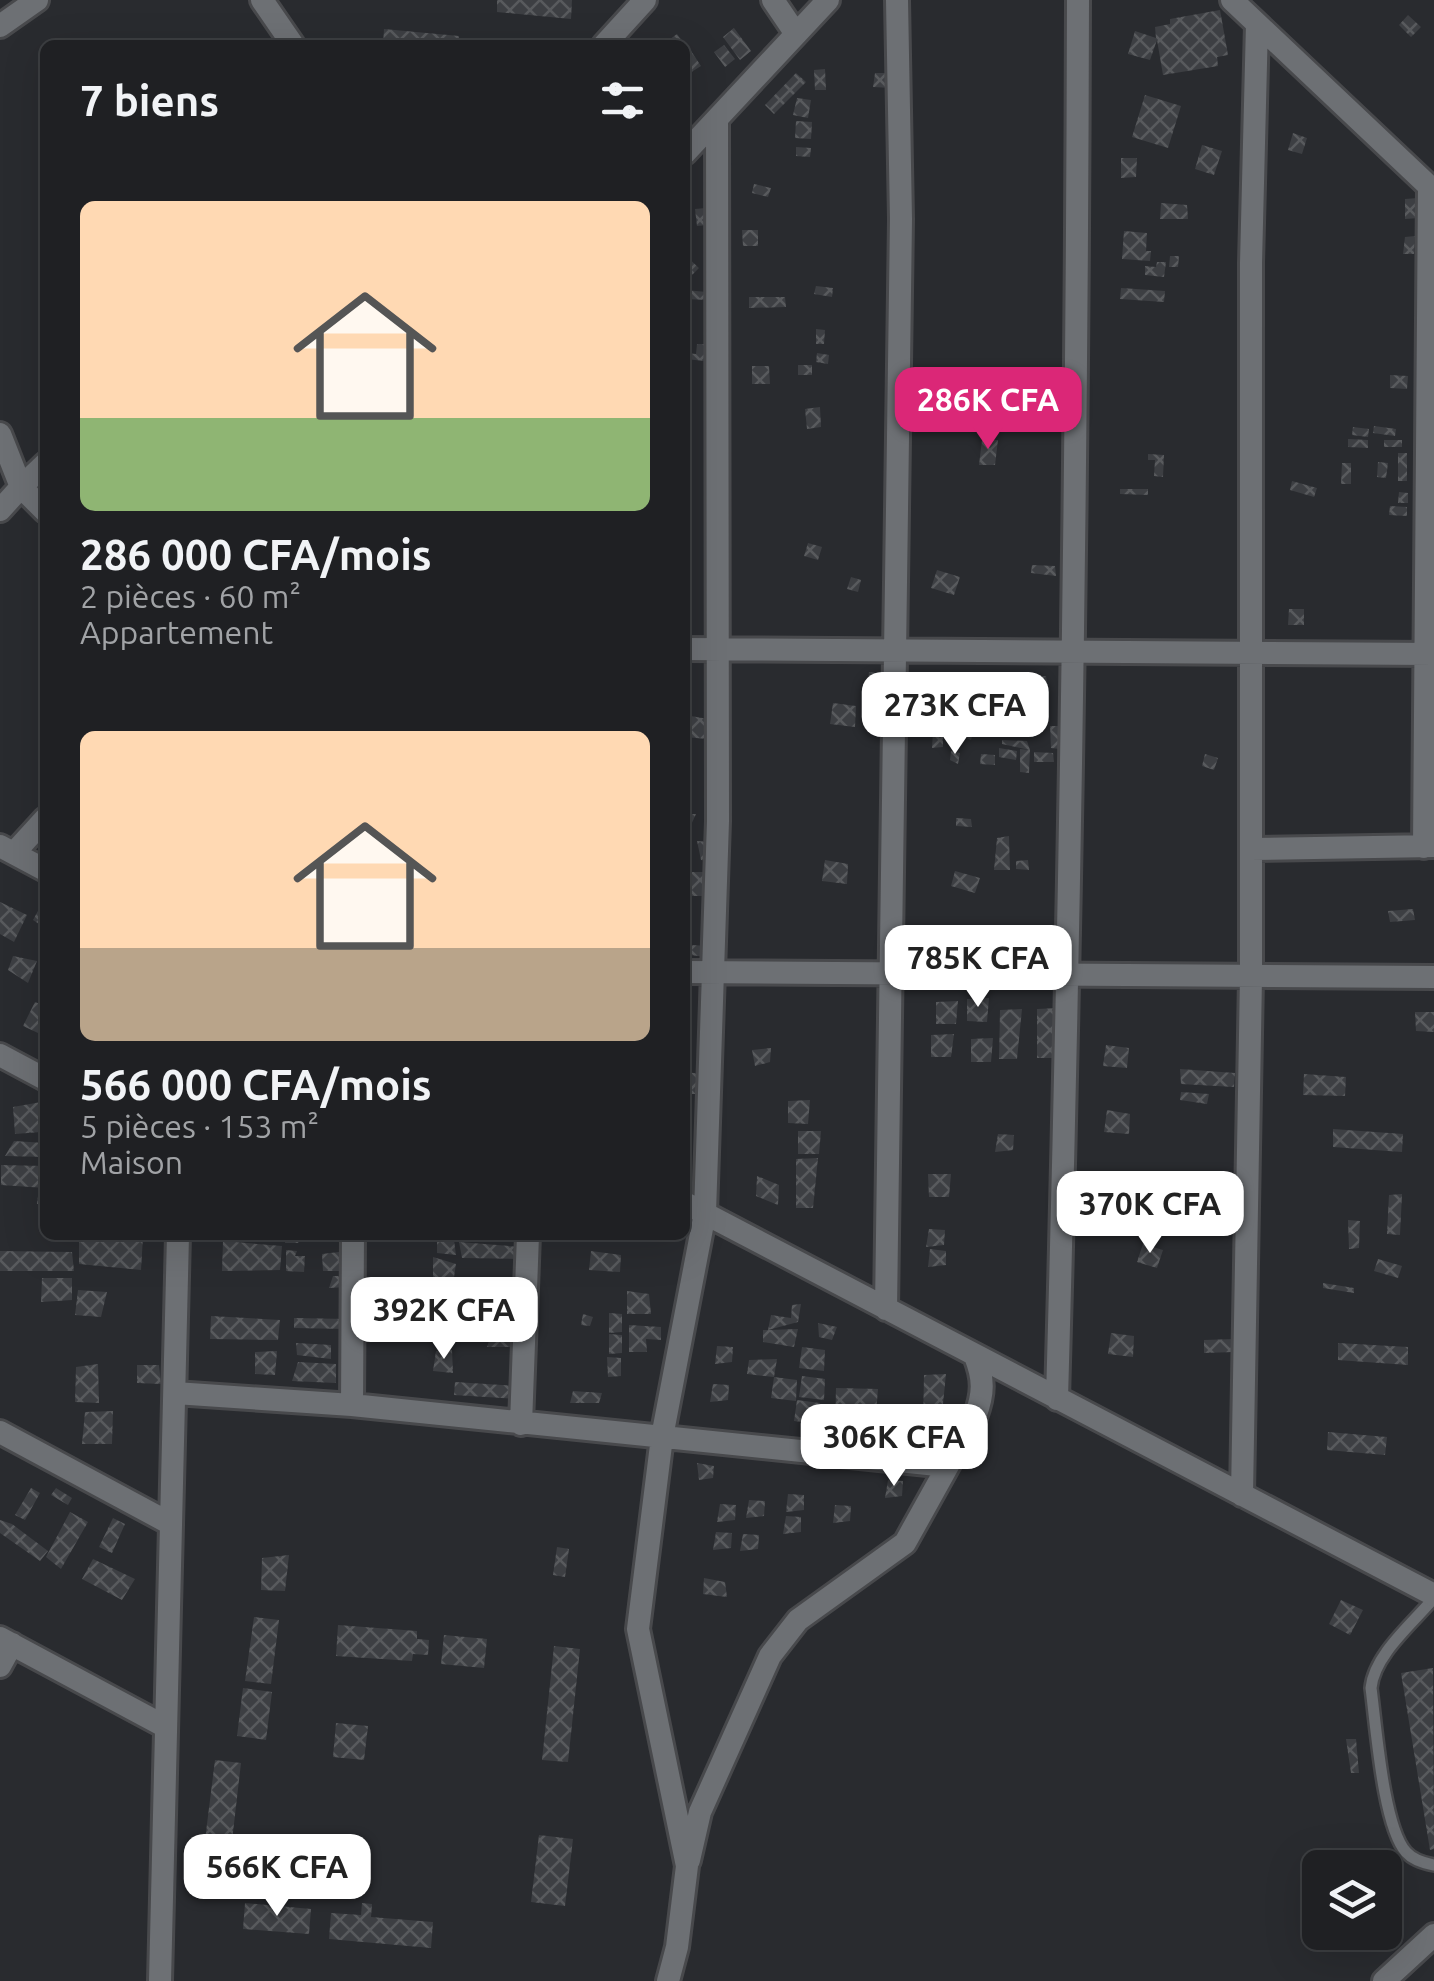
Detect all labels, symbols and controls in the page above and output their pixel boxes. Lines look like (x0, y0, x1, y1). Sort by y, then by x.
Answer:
icon: filters (595, 73, 650, 128)
text: 7 biens (80, 77, 219, 124)
icon: home (275, 266, 455, 446)
pin: 286K CFA (885, 367, 1091, 452)
text: 286K CFA (917, 381, 1059, 417)
text: 286 000 CFA/mois (80, 531, 432, 578)
text: 2 pièces · 60 m² (80, 578, 301, 614)
text: Appartement (80, 614, 273, 650)
pin: 273K CFA (852, 672, 1058, 757)
text: 273K CFA (884, 686, 1026, 722)
icon: home (275, 796, 455, 976)
pin: 785K CFA (875, 925, 1081, 1010)
text: 785K CFA (907, 939, 1049, 975)
text: 566 000 CFA/mois (80, 1061, 432, 1108)
text: 5 pièces · 153 m² (80, 1108, 319, 1144)
text: Maison (80, 1144, 183, 1180)
pin: 370K CFA (1047, 1171, 1253, 1256)
text: 370K CFA (1079, 1185, 1221, 1221)
pin: 392K CFA (341, 1277, 547, 1362)
text: 392K CFA (373, 1291, 515, 1327)
pin: 306K CFA (791, 1404, 997, 1489)
text: 306K CFA (823, 1418, 965, 1454)
pin: 566K CFA (174, 1834, 380, 1919)
text: 566K CFA (206, 1848, 348, 1884)
map controls (1302, 1850, 1402, 1950)
button: layers (1302, 1850, 1402, 1950)

